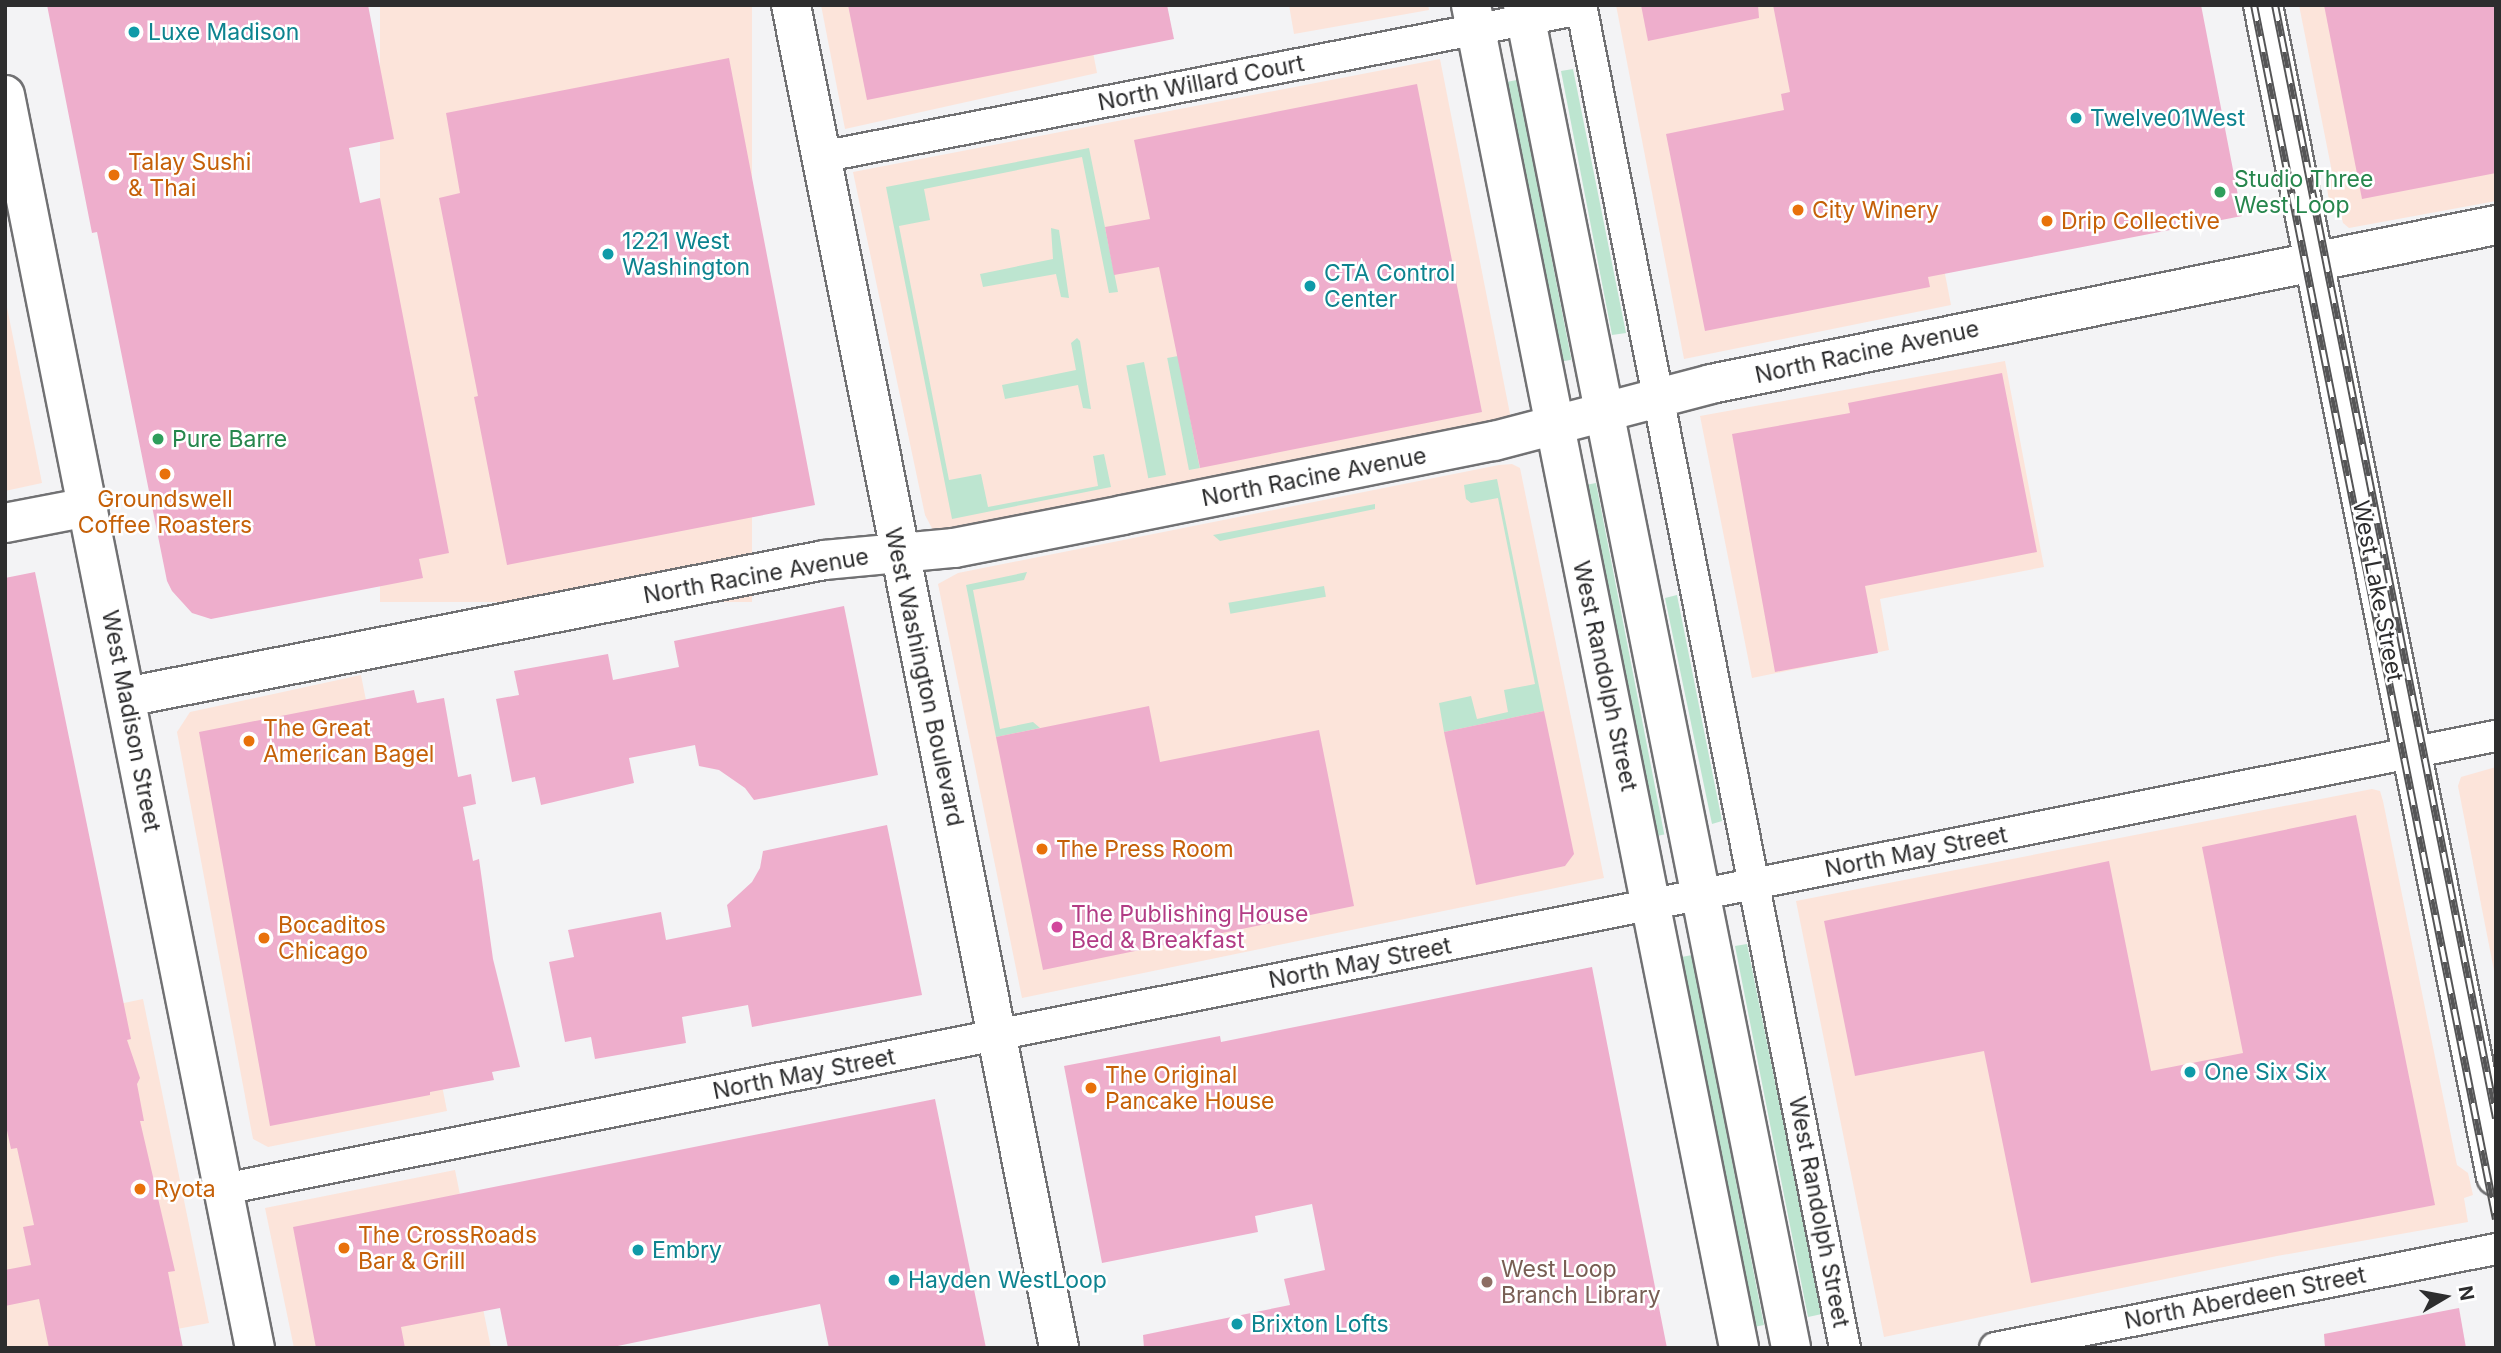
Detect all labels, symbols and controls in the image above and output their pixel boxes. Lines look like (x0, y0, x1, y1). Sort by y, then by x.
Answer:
place label: Luxe Madison (148, 18, 299, 46)
marker: Luxe Madison (126, 24, 142, 40)
street label: North Willard Court (1096, 49, 1306, 117)
place label: Twelve01West (2090, 104, 2245, 132)
marker: Twelve01West (2068, 110, 2084, 126)
place label: Talay Sushi & Thai (128, 148, 251, 202)
place label: Studio Three West Loop (2234, 165, 2373, 219)
marker: Talay Sushi & Thai (106, 167, 122, 183)
marker: Studio Three West Loop (2212, 184, 2228, 200)
place label: City Winery (1812, 196, 1939, 224)
marker: City Winery (1790, 202, 1806, 218)
place label: Drip Collective (2061, 207, 2220, 235)
marker: Drip Collective (2039, 213, 2055, 229)
place label: 1221 West Washington (622, 227, 750, 281)
marker: 1221 West Washington (600, 246, 616, 262)
place label: CTA Control Center (1324, 259, 1455, 313)
marker: CTA Control Center (1302, 278, 1318, 294)
street label: North Racine Avenue (1752, 315, 1982, 389)
place label: Pure Barre (172, 425, 287, 453)
marker: Pure Barre (150, 431, 166, 447)
street label: North Racine Avenue (1199, 442, 1429, 512)
marker: Groundswell Coffee Roasters (157, 466, 173, 482)
place label: Groundswell Coffee Roasters (78, 485, 252, 539)
street label: West Lake Street (2347, 498, 2409, 684)
street label: West Washington Boulevard (879, 525, 969, 829)
street label: North Racine Avenue (641, 543, 871, 609)
street label: West Randolph Street (1567, 558, 1643, 794)
street label: West Madison Street (96, 608, 166, 834)
place label: The Great American Bagel (263, 714, 434, 768)
marker: The Great American Bagel (241, 733, 257, 749)
street label: North May Street (1822, 821, 2010, 883)
place label: The Press Room (1056, 835, 1234, 863)
marker: The Press Room (1034, 841, 1050, 857)
place label: The Publishing House Bed & Breakfast (1071, 900, 1308, 954)
place label: Bocaditos Chicago (278, 911, 386, 965)
marker: The Publishing House Bed & Breakfast (1049, 919, 1065, 935)
marker: Bocaditos Chicago (256, 930, 272, 946)
street label: North May Street (1266, 932, 1454, 994)
street label: North May Street (710, 1043, 898, 1105)
place label: One Six Six (2204, 1058, 2327, 1086)
place label: The Original Pancake House (1105, 1061, 1274, 1115)
marker: One Six Six (2182, 1064, 2198, 1080)
marker: The Original Pancake House (1083, 1080, 1099, 1096)
street label: West Randolph Street (1783, 1094, 1855, 1330)
place label: Ryota (154, 1175, 216, 1203)
marker: Ryota (132, 1181, 148, 1197)
place label: The CrossRoads Bar & Grill (358, 1221, 537, 1275)
place label: Embry (652, 1236, 722, 1264)
marker: The CrossRoads Bar & Grill (336, 1240, 352, 1256)
marker: Embry (630, 1242, 646, 1258)
place label: West Loop Branch Library (1501, 1255, 1661, 1309)
street label: North Aberdeen Street (2122, 1261, 2368, 1335)
north arrow (2410, 1262, 2480, 1332)
place label: Hayden WestLoop (908, 1266, 1107, 1294)
marker: Hayden WestLoop (886, 1272, 902, 1288)
marker: West Loop Branch Library (1479, 1274, 1495, 1290)
text: N (2454, 1284, 2479, 1302)
place label: Brixton Lofts (1251, 1310, 1389, 1338)
marker: Brixton Lofts (1229, 1316, 1245, 1332)

